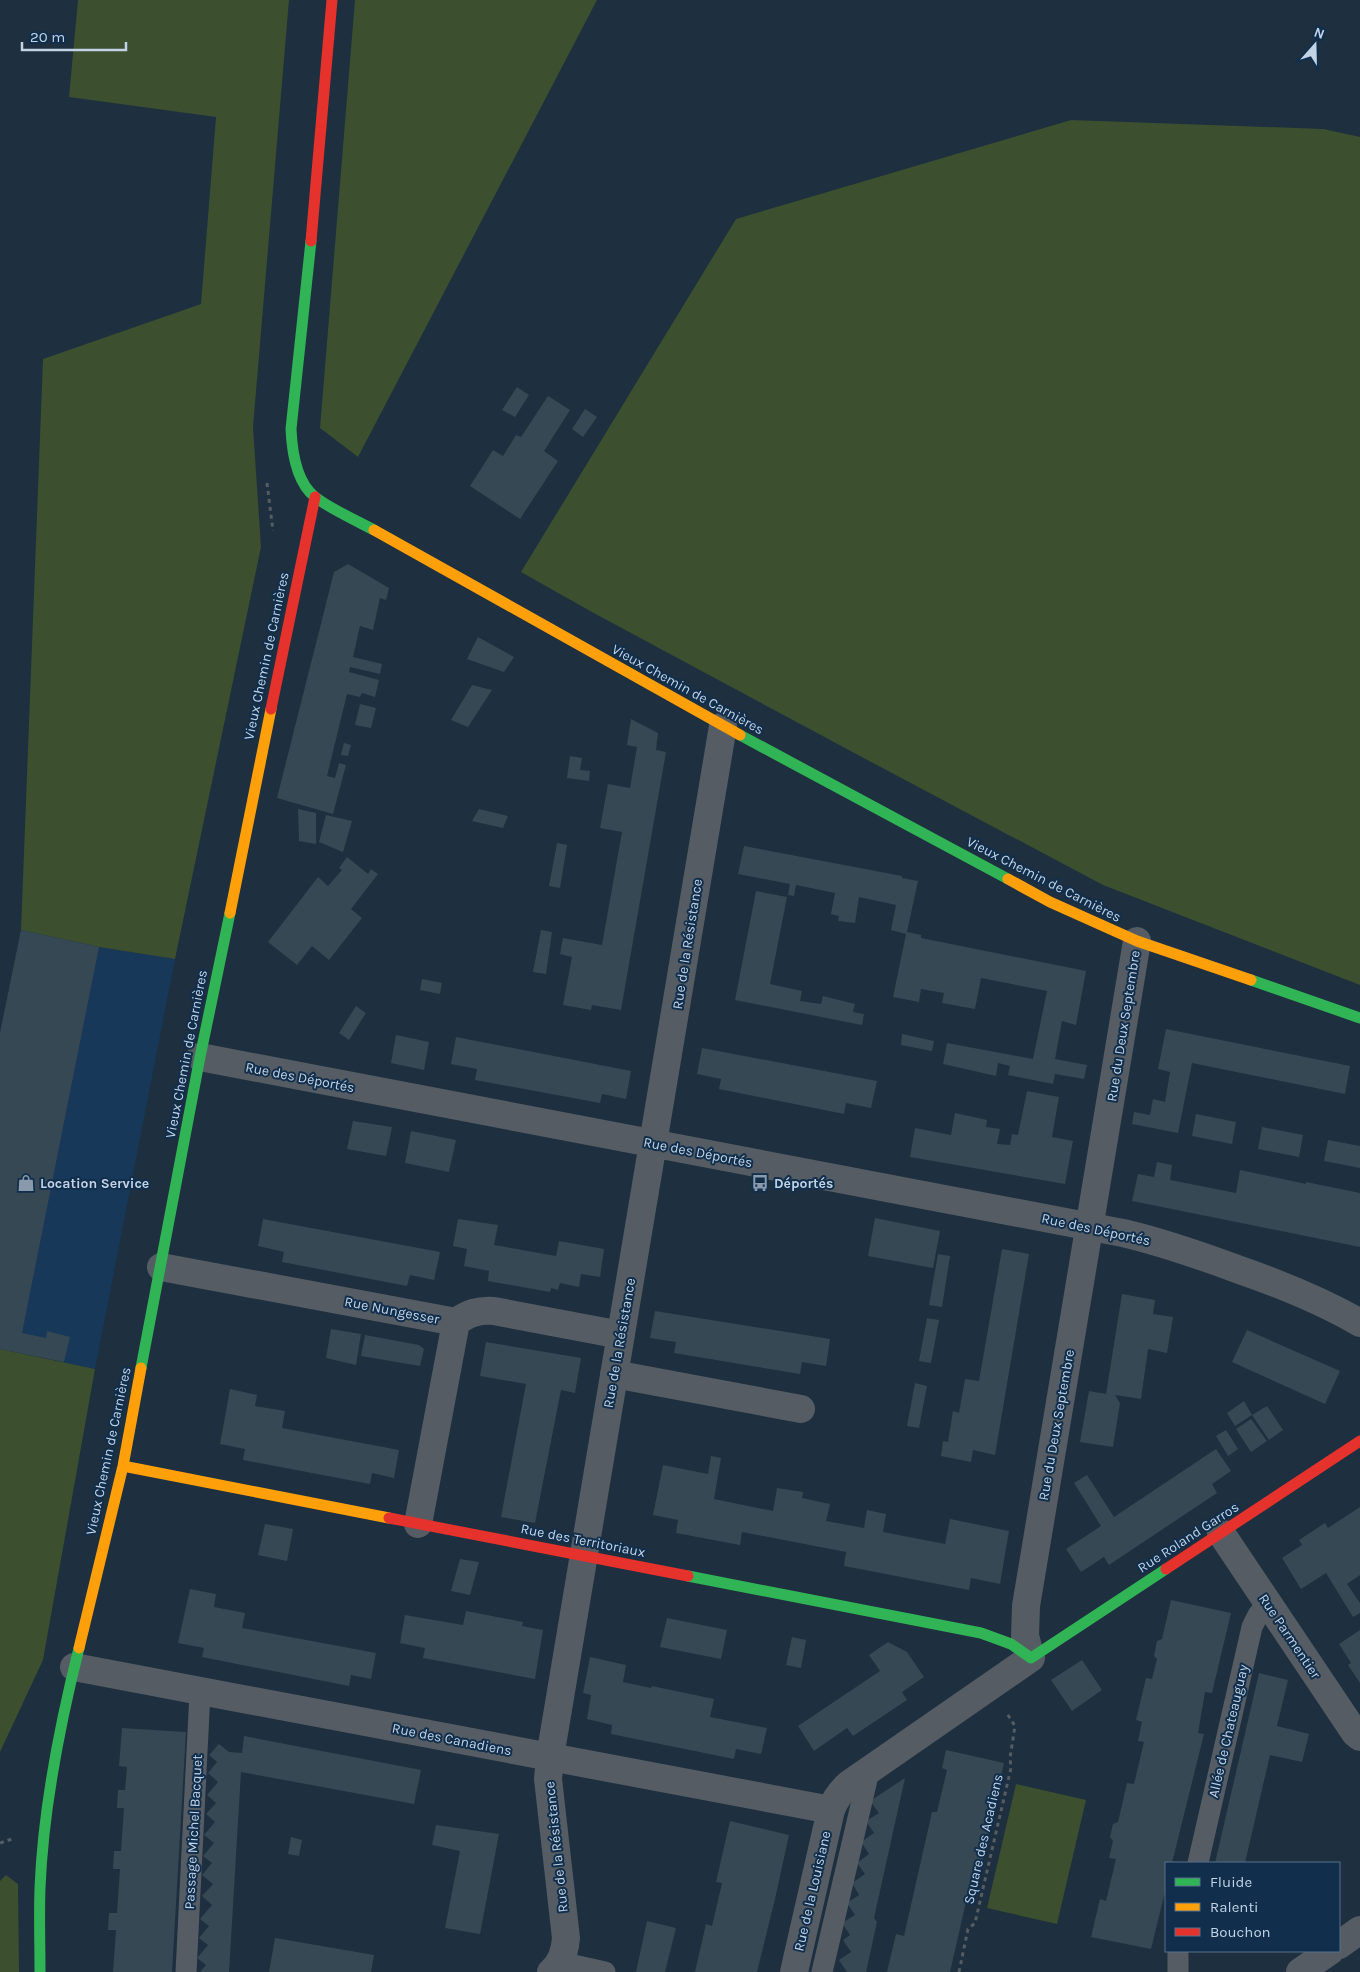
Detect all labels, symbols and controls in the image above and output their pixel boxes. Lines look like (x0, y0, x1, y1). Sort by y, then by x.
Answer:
scale bar (22, 20, 126, 52)
north arrow (1290, 20, 1340, 70)
text: N (1312, 24, 1327, 43)
text: 20 m (30, 28, 65, 46)
street label: Vieux Chemin de Carnières (240, 571, 293, 742)
street label: Vieux Chemin de Carnières (609, 641, 767, 738)
street label: Vieux Chemin de Carnières (964, 833, 1124, 926)
street label: Rue de la Résistance (669, 878, 706, 1011)
street label: Rue du Deux Septembre (1103, 949, 1144, 1103)
street label: Vieux Chemin de Carnières (162, 969, 211, 1140)
street label: Rue des Déportés (244, 1059, 356, 1096)
street label: Rue des Déportés (642, 1134, 754, 1171)
shop icon: Location Service (16, 1173, 36, 1193)
bus stop icon: Déportés (750, 1173, 770, 1193)
place label: Location Service (40, 1175, 149, 1192)
place label: Déportés (774, 1175, 833, 1192)
street label: Rue des Déportés (1040, 1210, 1152, 1249)
street label: Rue de la Résistance (600, 1277, 639, 1409)
street label: Rue Nungesser (343, 1293, 442, 1328)
street label: Rue du Deux Septembre (1035, 1348, 1078, 1502)
street label: Vieux Chemin de Carnières (82, 1366, 135, 1537)
street label: Rue Roland Garros (1134, 1498, 1242, 1577)
street label: Rue des Territoriaux (519, 1520, 647, 1561)
street label: Rue Parmentier (1255, 1591, 1325, 1683)
street label: Allée de Chateauguay (1205, 1662, 1252, 1799)
street label: Rue des Canadiens (391, 1720, 513, 1759)
street label: Passage Michel Bacquet (181, 1754, 206, 1910)
street label: Square des Acadiens (960, 1772, 1007, 1906)
street label: Rue de la Résistance (541, 1781, 572, 1913)
street label: Rue de la Louisiane (790, 1829, 835, 1953)
legend (1165, 1862, 1340, 1952)
text: Fluide (1210, 1873, 1252, 1891)
text: Ralenti (1210, 1898, 1259, 1916)
text: Bouchon (1210, 1923, 1271, 1941)

